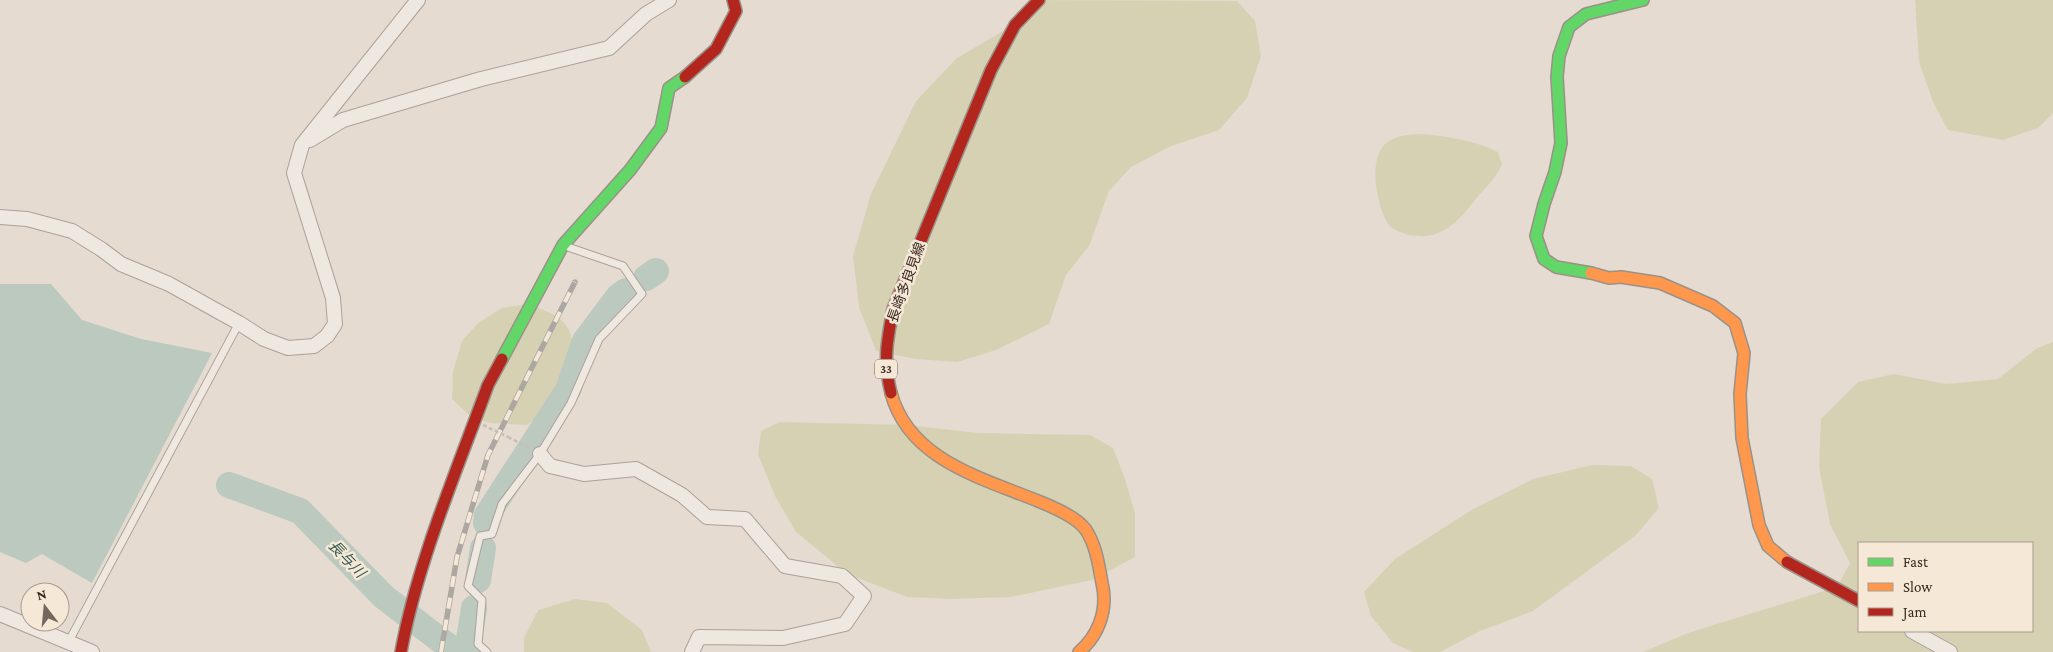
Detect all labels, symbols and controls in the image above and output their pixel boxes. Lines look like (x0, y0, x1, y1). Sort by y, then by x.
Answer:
street label: 長崎多良見線 (884, 240, 928, 324)
road number: 33 (875, 359, 897, 378)
water label: 長与川 (326, 537, 370, 582)
legend (1858, 542, 2033, 632)
text: Fast (1903, 554, 1929, 570)
text: Slow (1903, 579, 1933, 595)
north arrow (20, 582, 70, 632)
text: N (35, 585, 49, 604)
text: Jam (1901, 604, 1926, 621)

